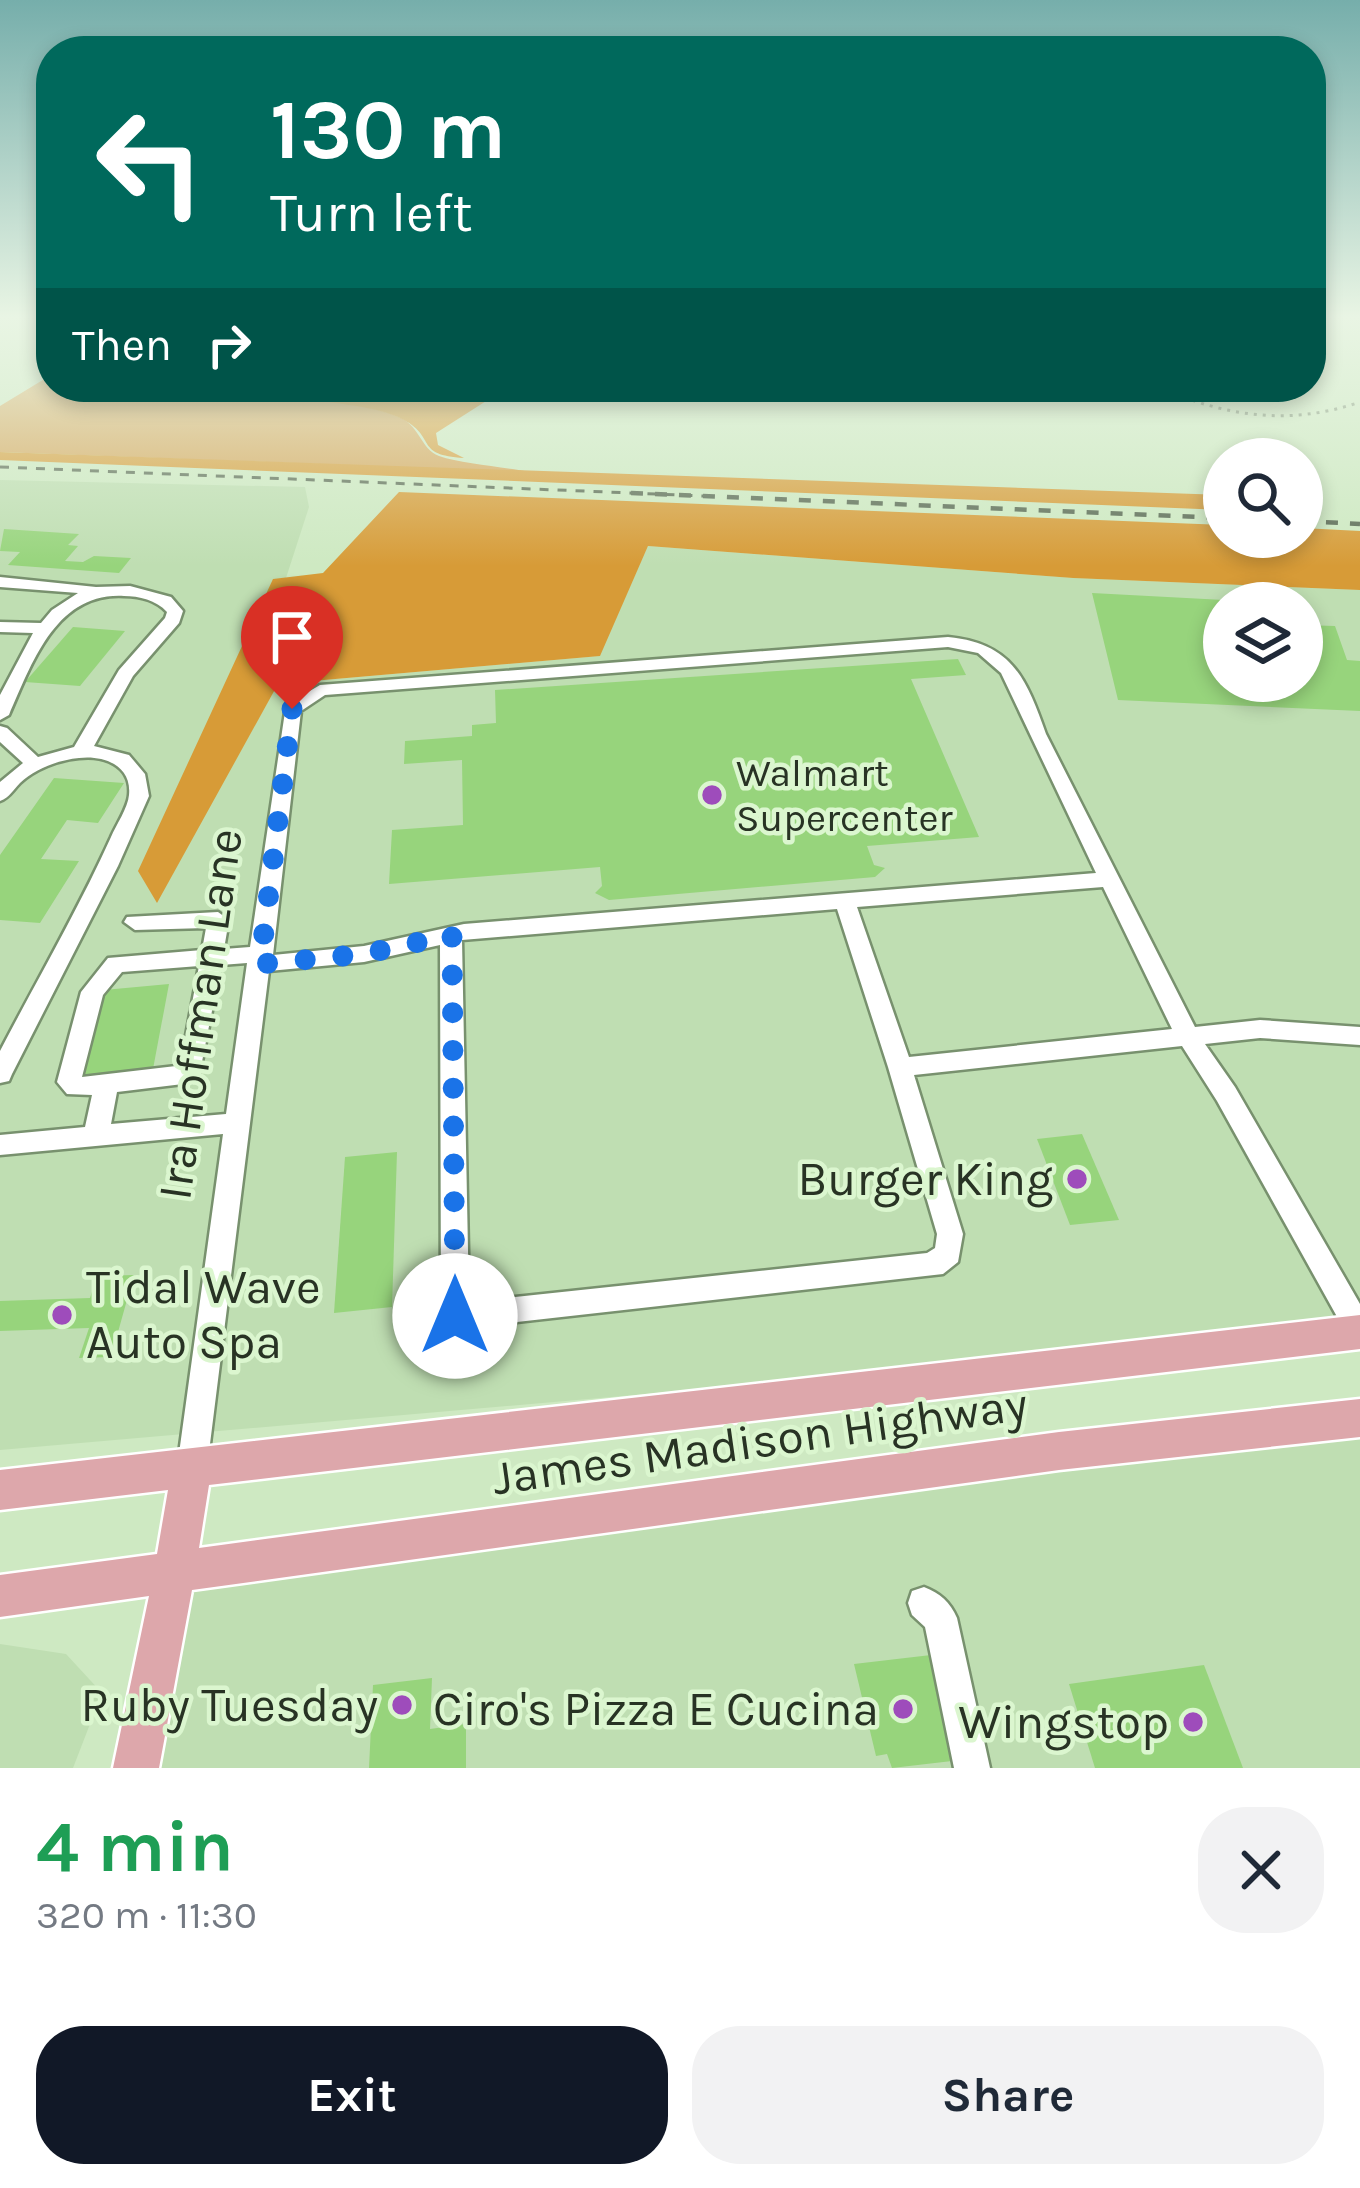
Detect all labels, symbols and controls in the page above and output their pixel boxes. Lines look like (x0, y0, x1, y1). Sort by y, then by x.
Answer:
text: 130 m (270, 81, 506, 179)
icon: left (72, 84, 228, 240)
text: Turn left (270, 181, 473, 245)
icon: right (196, 312, 262, 378)
text: Then (72, 319, 172, 371)
map controls (1203, 438, 1323, 702)
button: search (1203, 438, 1323, 558)
button: layers (1203, 582, 1323, 702)
pin (241, 586, 343, 709)
icon: arrive (259, 604, 325, 670)
place label: Walmart Supercenter (736, 750, 953, 841)
marker: Walmart Supercenter (699, 782, 725, 808)
street label: Ira Hoffman Lane (146, 825, 254, 1203)
place label: Burger King (797, 1151, 1053, 1208)
marker: Burger King (1064, 1166, 1090, 1192)
position arrow (392, 1253, 518, 1379)
place label: Tidal Wave Auto Spa (86, 1259, 321, 1370)
marker: Tidal Wave Auto Spa (49, 1302, 75, 1328)
street label: James Madison Highway (489, 1376, 1031, 1507)
place label: Ruby Tuesday (80, 1677, 378, 1734)
place label: Ciro's Pizza E Cucina (433, 1681, 879, 1737)
marker: Ruby Tuesday (389, 1692, 415, 1718)
place label: Wingstop (958, 1694, 1169, 1751)
marker: Ciro's Pizza E Cucina (890, 1696, 916, 1722)
marker: Wingstop (1180, 1709, 1206, 1735)
text: 4 min (36, 1805, 234, 1889)
button: close (1198, 1807, 1324, 1933)
text: 320 m · 11:30 (36, 1892, 257, 1938)
button: Exit (36, 2026, 668, 2164)
button: Share (692, 2026, 1324, 2164)

